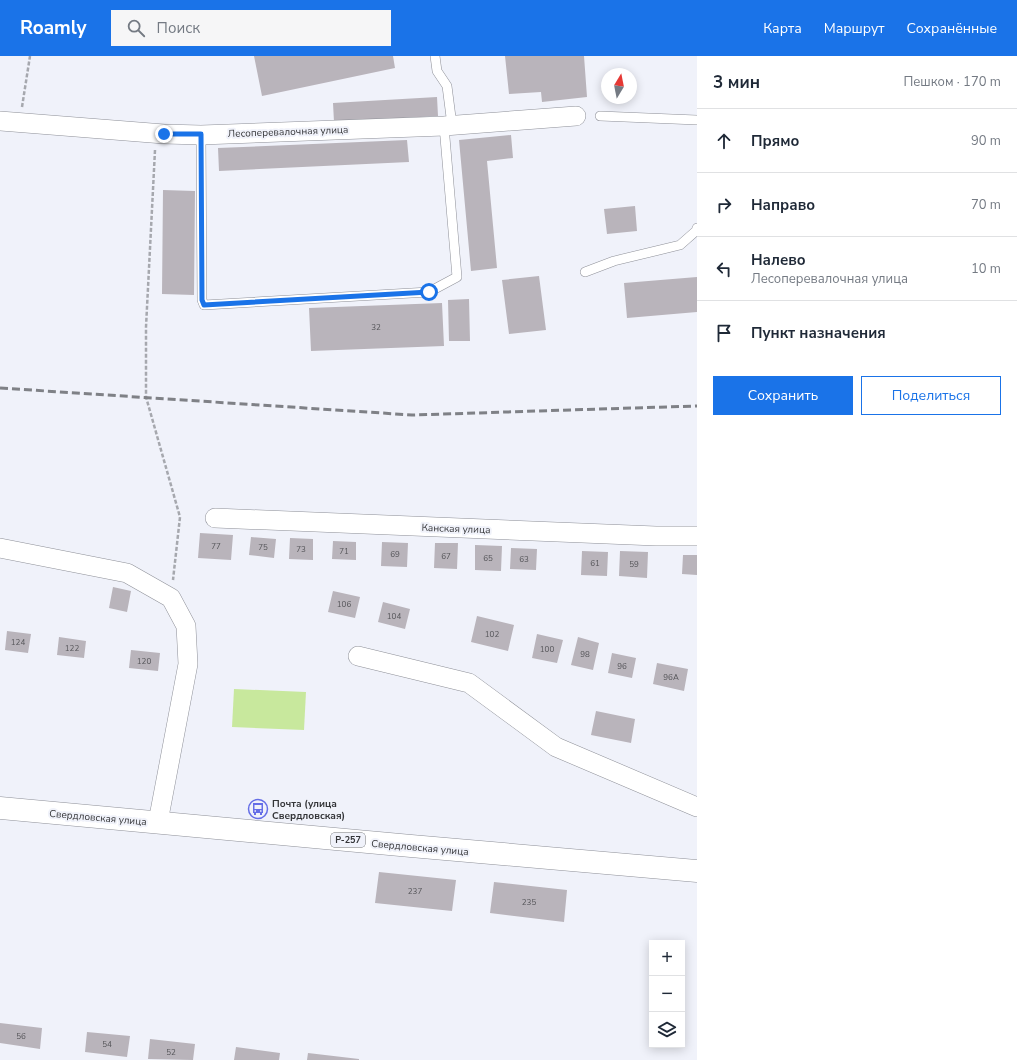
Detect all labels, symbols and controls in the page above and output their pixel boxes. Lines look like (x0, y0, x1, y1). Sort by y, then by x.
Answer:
search box (111, 10, 391, 46)
text: Roamly (20, 15, 87, 41)
icon: search (125, 17, 147, 39)
text: Поиск (157, 18, 200, 38)
text: Карта (763, 19, 802, 38)
text: Маршрут (824, 19, 885, 38)
text: Сохранённые (907, 19, 997, 38)
north arrow (601, 68, 637, 104)
text: 3 мин (713, 71, 760, 94)
text: Пешком · 170 m (903, 73, 1001, 91)
street label: Лесоперевалочная улица (227, 123, 349, 141)
route end (155, 125, 173, 143)
icon: ahead (713, 130, 735, 152)
text: Прямо (751, 131, 799, 151)
text: 90 m (971, 132, 1001, 150)
icon: right (713, 194, 735, 216)
text: Направо (751, 195, 815, 215)
text: 70 m (971, 196, 1001, 214)
text: Налево (751, 250, 806, 270)
icon: left (713, 258, 735, 280)
text: 10 m (971, 260, 1001, 278)
text: Лесоперевалочная улица (751, 270, 908, 288)
route start (420, 283, 438, 301)
house number: 32 (371, 322, 381, 333)
icon: arrive (713, 322, 735, 344)
text: Пункт назначения (751, 323, 886, 343)
button: Сохранить (713, 376, 853, 415)
button: Поделиться (861, 376, 1001, 415)
street label: Канская улица (421, 521, 491, 537)
house number: 77 (211, 541, 221, 552)
house number: 75 (258, 542, 268, 553)
house number: 73 (296, 544, 306, 555)
house number: 71 (339, 546, 349, 557)
house number: 69 (390, 549, 400, 560)
house number: 67 (441, 551, 451, 562)
house number: 65 (483, 553, 493, 564)
house number: 63 (519, 554, 529, 565)
house number: 61 (590, 558, 600, 569)
house number: 59 (629, 559, 639, 570)
house number: 106 (337, 599, 351, 610)
house number: 104 (387, 611, 401, 622)
house number: 102 (485, 629, 499, 640)
house number: 124 (11, 637, 25, 648)
house number: 122 (65, 643, 79, 654)
house number: 100 (540, 644, 554, 655)
house number: 98 (580, 649, 590, 660)
house number: 120 (137, 656, 151, 667)
house number: 96 (617, 661, 627, 672)
house number: 96А (663, 672, 679, 683)
place label: Почта (улица Свердловская) (272, 797, 345, 823)
bus stop icon: Почта (улица Свердловская) (247, 798, 269, 820)
street label: Свердловская улица (49, 807, 147, 829)
road number: Р-257 (331, 833, 365, 847)
street label: Свердловская улица (371, 837, 469, 859)
house number: 237 (408, 886, 422, 897)
house number: 235 (522, 897, 536, 908)
map controls (649, 940, 685, 1048)
button: + (649, 940, 685, 976)
button: − (649, 976, 685, 1012)
button: layers (649, 1012, 685, 1048)
house number: 56 (16, 1031, 26, 1042)
house number: 54 (102, 1039, 112, 1050)
house number: 52 (166, 1047, 176, 1058)

